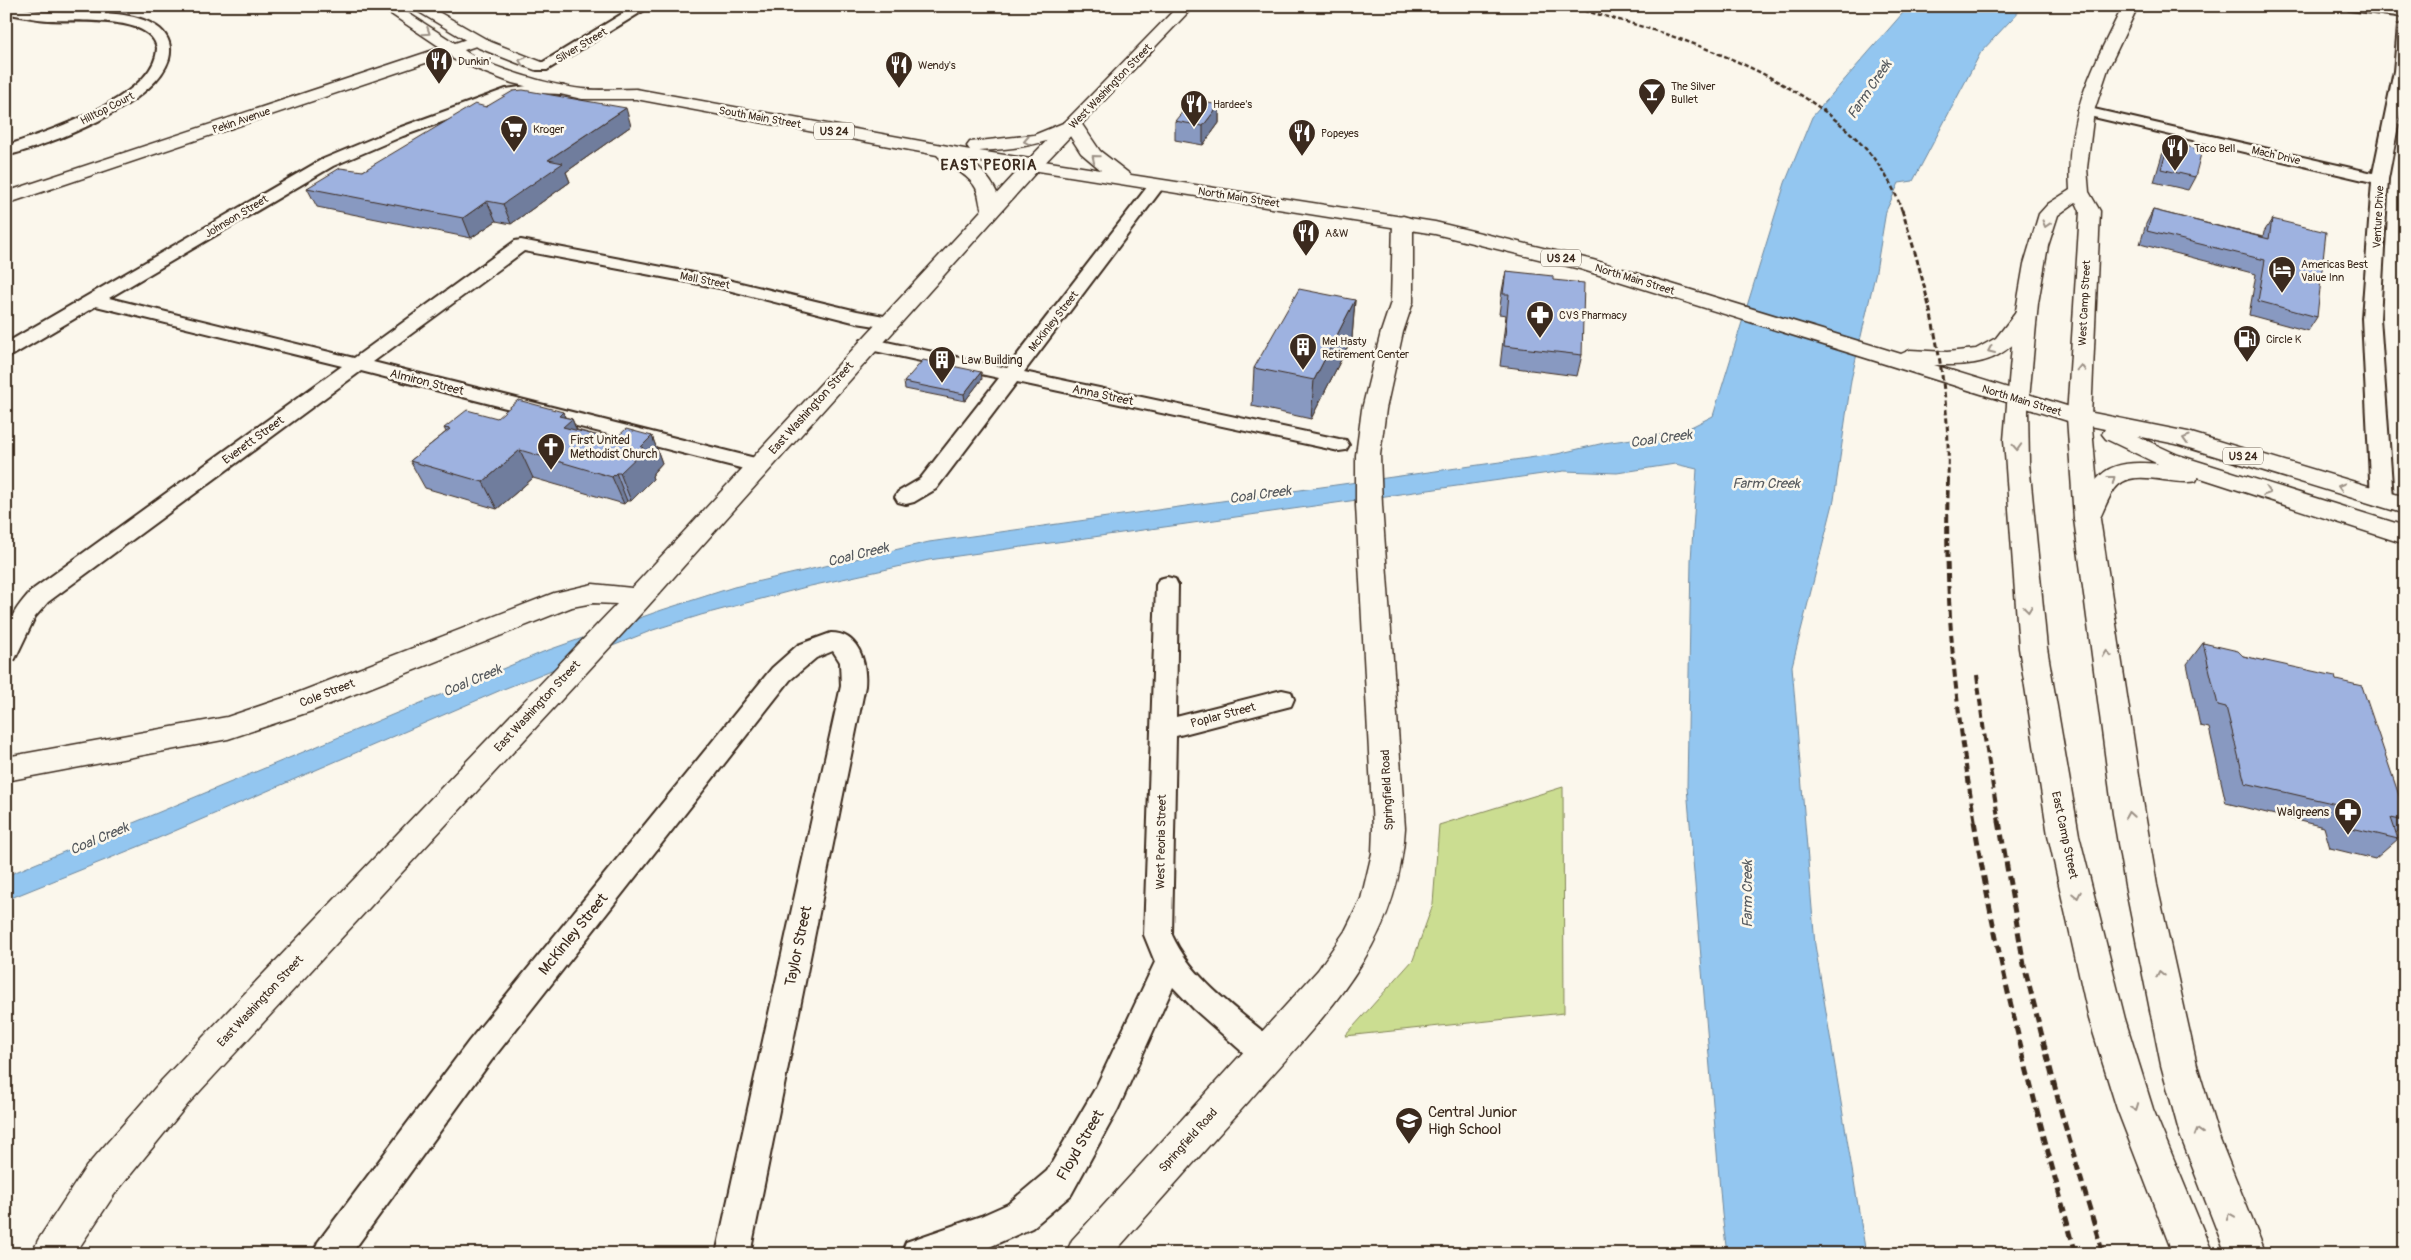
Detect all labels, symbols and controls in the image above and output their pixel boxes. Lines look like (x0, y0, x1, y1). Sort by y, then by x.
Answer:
street label: Silver Street (553, 25, 610, 66)
one-way arrow (421, 26, 430, 35)
street label: West Washington Street (1066, 41, 1155, 132)
restaurant icon: Dunkin' (424, 46, 454, 85)
restaurant icon: Wendy's (884, 50, 914, 89)
place label: Dunkin' (458, 55, 491, 68)
water label: Farm Creek (1843, 56, 1896, 122)
one-way arrow (519, 57, 527, 67)
place label: Wendy's (918, 59, 956, 72)
bar icon: The Silver Bullet (1637, 77, 1667, 116)
place label: The Silver Bullet (1671, 80, 1715, 106)
street label: Hilltop Court (78, 89, 137, 128)
restaurant icon: Hardee's (1179, 89, 1209, 128)
place label: Hardee's (1213, 98, 1252, 111)
street label: Pekin Avenue (211, 104, 272, 136)
street label: South Main Street (718, 104, 803, 131)
supermarket icon: Kroger (499, 114, 529, 153)
restaurant icon: Popeyes (1287, 118, 1317, 157)
road number: US 24 (814, 122, 854, 140)
place label: Kroger (533, 123, 564, 136)
place label: Popeyes (1321, 127, 1359, 140)
restaurant icon: Taco Bell (2160, 133, 2190, 172)
one-way arrow (1023, 135, 1032, 146)
place label: Taco Bell (2194, 142, 2235, 155)
street label: Mach Drive (2250, 144, 2302, 168)
one-way arrow (1092, 155, 1101, 163)
district label: EAST PEORIA (940, 156, 1038, 175)
street label: North Main Street (1197, 185, 1281, 210)
street label: Venture Drive (2370, 185, 2387, 249)
street label: Johnson Street (202, 192, 271, 240)
restaurant icon: A&W (1291, 218, 1321, 257)
one-way arrow (2042, 219, 2052, 227)
place label: A&W (1325, 227, 1348, 240)
road number: US 24 (1541, 250, 1581, 266)
hotel icon: Americas Best Value Inn (2267, 255, 2297, 294)
place label: Americas Best Value Inn (2301, 258, 2369, 284)
street label: West Camp Street (2076, 259, 2093, 346)
street label: North Main Street (1593, 261, 1677, 298)
street label: Mall Street (679, 269, 731, 292)
street label: McKinley Street (1026, 288, 1081, 354)
pharmacy icon: CVS Pharmacy (1525, 300, 1555, 339)
place label: CVS Pharmacy (1559, 309, 1627, 322)
fuel station icon: Circle K (2232, 324, 2262, 363)
building icon: Mel Hasty Retirement Center (1288, 332, 1318, 371)
place label: Circle K (2266, 333, 2302, 346)
place label: Mel Hasty Retirement Center (1322, 335, 1409, 361)
one-way arrow (1988, 344, 1997, 354)
building icon: Law Building (927, 345, 957, 384)
place label: Law Building (961, 353, 1023, 368)
street label: East Washington Street (766, 359, 857, 458)
one-way arrow (2075, 364, 2086, 372)
street label: Almiron Street (388, 366, 466, 399)
street label: Anna Street (1071, 382, 1135, 409)
street label: North Main Street (1980, 382, 2064, 419)
street label: Everett Street (220, 413, 287, 468)
water label: Coal Creek (1629, 426, 1694, 451)
church icon: First United Methodist Church (536, 432, 566, 471)
place label: First United Methodist Church (570, 433, 658, 462)
one-way arrow (2183, 434, 2191, 444)
one-way arrow (2012, 444, 2023, 452)
road number: US 24 (2223, 448, 2263, 464)
water label: Farm Creek (1732, 475, 1801, 492)
one-way arrow (2107, 476, 2116, 485)
water label: Coal Creek (1228, 482, 1293, 507)
one-way arrow (2338, 482, 2346, 492)
one-way arrow (2262, 486, 2271, 496)
water label: Coal Creek (826, 538, 891, 570)
one-way arrow (2022, 606, 2033, 614)
one-way arrow (2102, 649, 2113, 657)
street label: East Washington Street (491, 657, 584, 755)
water label: Coal Creek (440, 660, 505, 700)
street label: Cole Street (298, 676, 357, 711)
street label: Poplar Street (1189, 700, 1257, 731)
street label: Springfield Road (1378, 749, 1397, 831)
street label: East Camp Street (2048, 790, 2081, 880)
street label: West Peoria Street (1153, 794, 1170, 890)
pharmacy icon: Walgreens (2333, 797, 2363, 836)
place label: Walgreens (2277, 805, 2330, 820)
one-way arrow (2124, 810, 2135, 818)
water label: Coal Creek (67, 818, 132, 858)
water label: Farm Creek (1739, 859, 1756, 928)
street label: McKinley Street (535, 889, 613, 979)
one-way arrow (2071, 890, 2082, 899)
street label: Taylor Street (781, 903, 816, 988)
street label: East Washington Street (214, 952, 307, 1050)
one-way arrow (2155, 970, 2165, 979)
place label: Central Junior High School (1428, 1103, 1518, 1139)
one-way arrow (2129, 1103, 2140, 1112)
street label: Springfield Road (1156, 1105, 1221, 1175)
street label: Floyd Street (1053, 1106, 1109, 1184)
school or university icon: Central Junior High School (1394, 1106, 1424, 1145)
one-way arrow (2194, 1128, 2204, 1137)
one-way arrow (2226, 1212, 2237, 1221)

